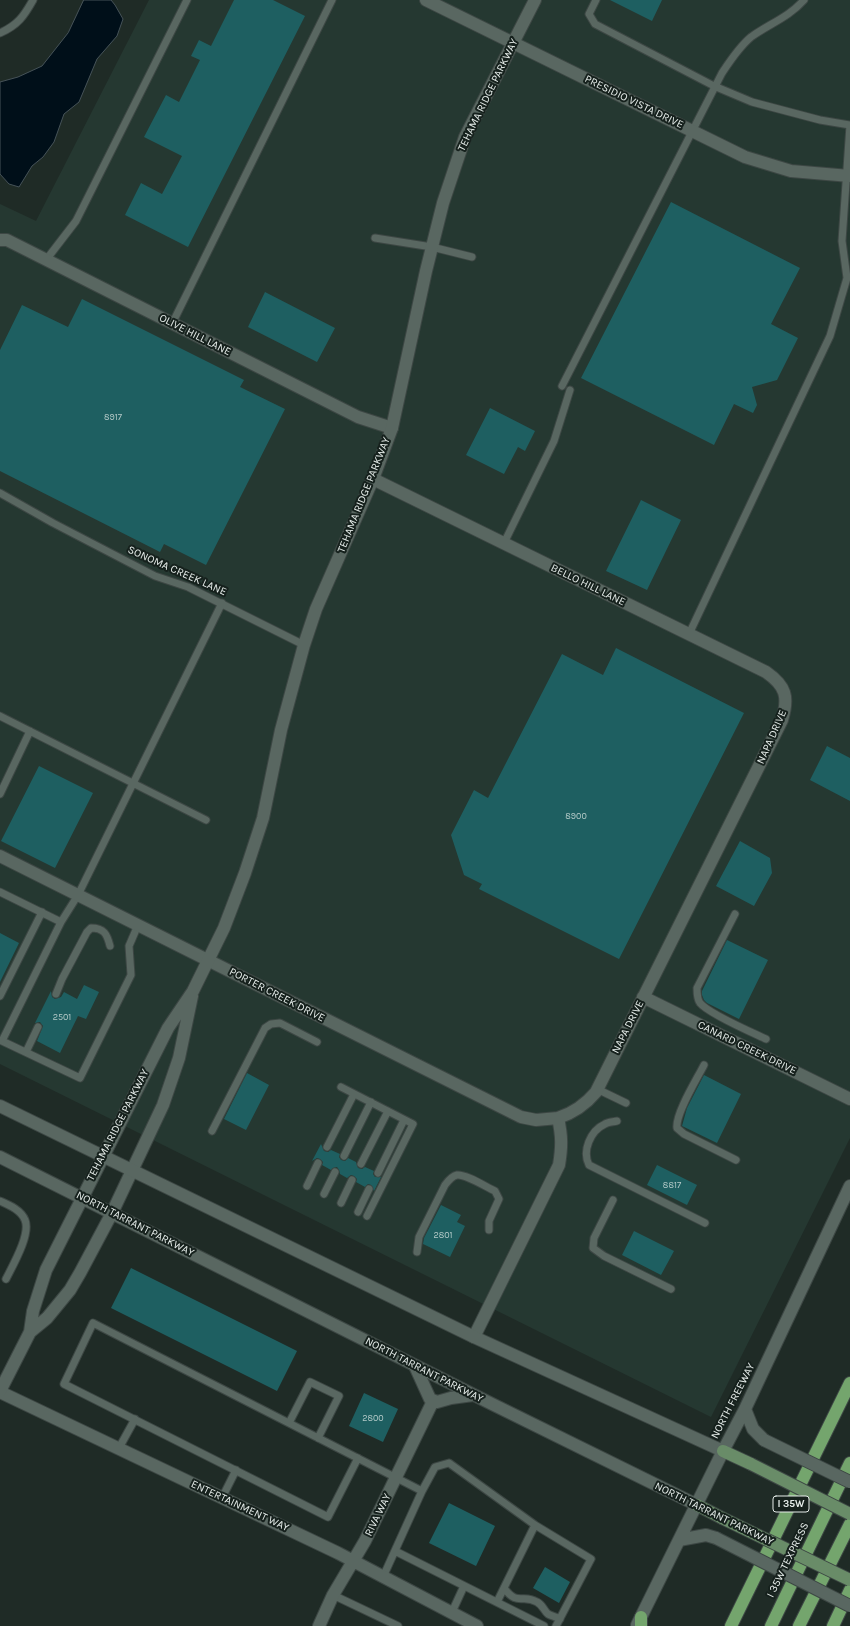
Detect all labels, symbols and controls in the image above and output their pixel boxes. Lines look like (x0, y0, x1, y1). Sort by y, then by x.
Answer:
street label: TEHAMA RIDGE PARKWAY (455, 37, 521, 153)
street label: PRESIDIO VISTA DRIVE (583, 72, 685, 132)
street label: OLIVE HILL LANE (157, 311, 233, 359)
house number: 8917 (104, 412, 122, 422)
street label: TEHAMA RIDGE PARKWAY (335, 435, 393, 555)
street label: SONOMA CREEK LANE (125, 543, 229, 599)
street label: BELLO HILL LANE (548, 561, 628, 609)
street label: NAPA DRIVE (754, 708, 790, 766)
house number: 8900 (565, 811, 587, 821)
street label: PORTER CREEK DRIVE (227, 965, 327, 1025)
street label: NAPA DRIVE (609, 998, 647, 1056)
house number: 2501 (53, 1012, 71, 1022)
street label: CANARD CREEK DRIVE (696, 1018, 798, 1078)
street label: TEHAMA RIDGE PARKWAY (84, 1067, 152, 1183)
house number: 8817 (663, 1180, 681, 1190)
street label: NORTH TARRANT PARKWAY (74, 1188, 196, 1260)
house number: 2801 (433, 1230, 453, 1240)
street label: NORTH TARRANT PARKWAY (363, 1334, 485, 1406)
street label: NORTH FREEWAY (708, 1361, 758, 1441)
house number: 2800 (362, 1413, 384, 1423)
street label: ENTERTAINMENT WAY (189, 1477, 291, 1535)
street label: NORTH TARRANT PARKWAY (652, 1479, 776, 1549)
street label: RIVA WAY (362, 1491, 394, 1539)
road number: I 35W (773, 1496, 809, 1512)
street label: I 35W TEXPRESS (764, 1520, 812, 1600)

